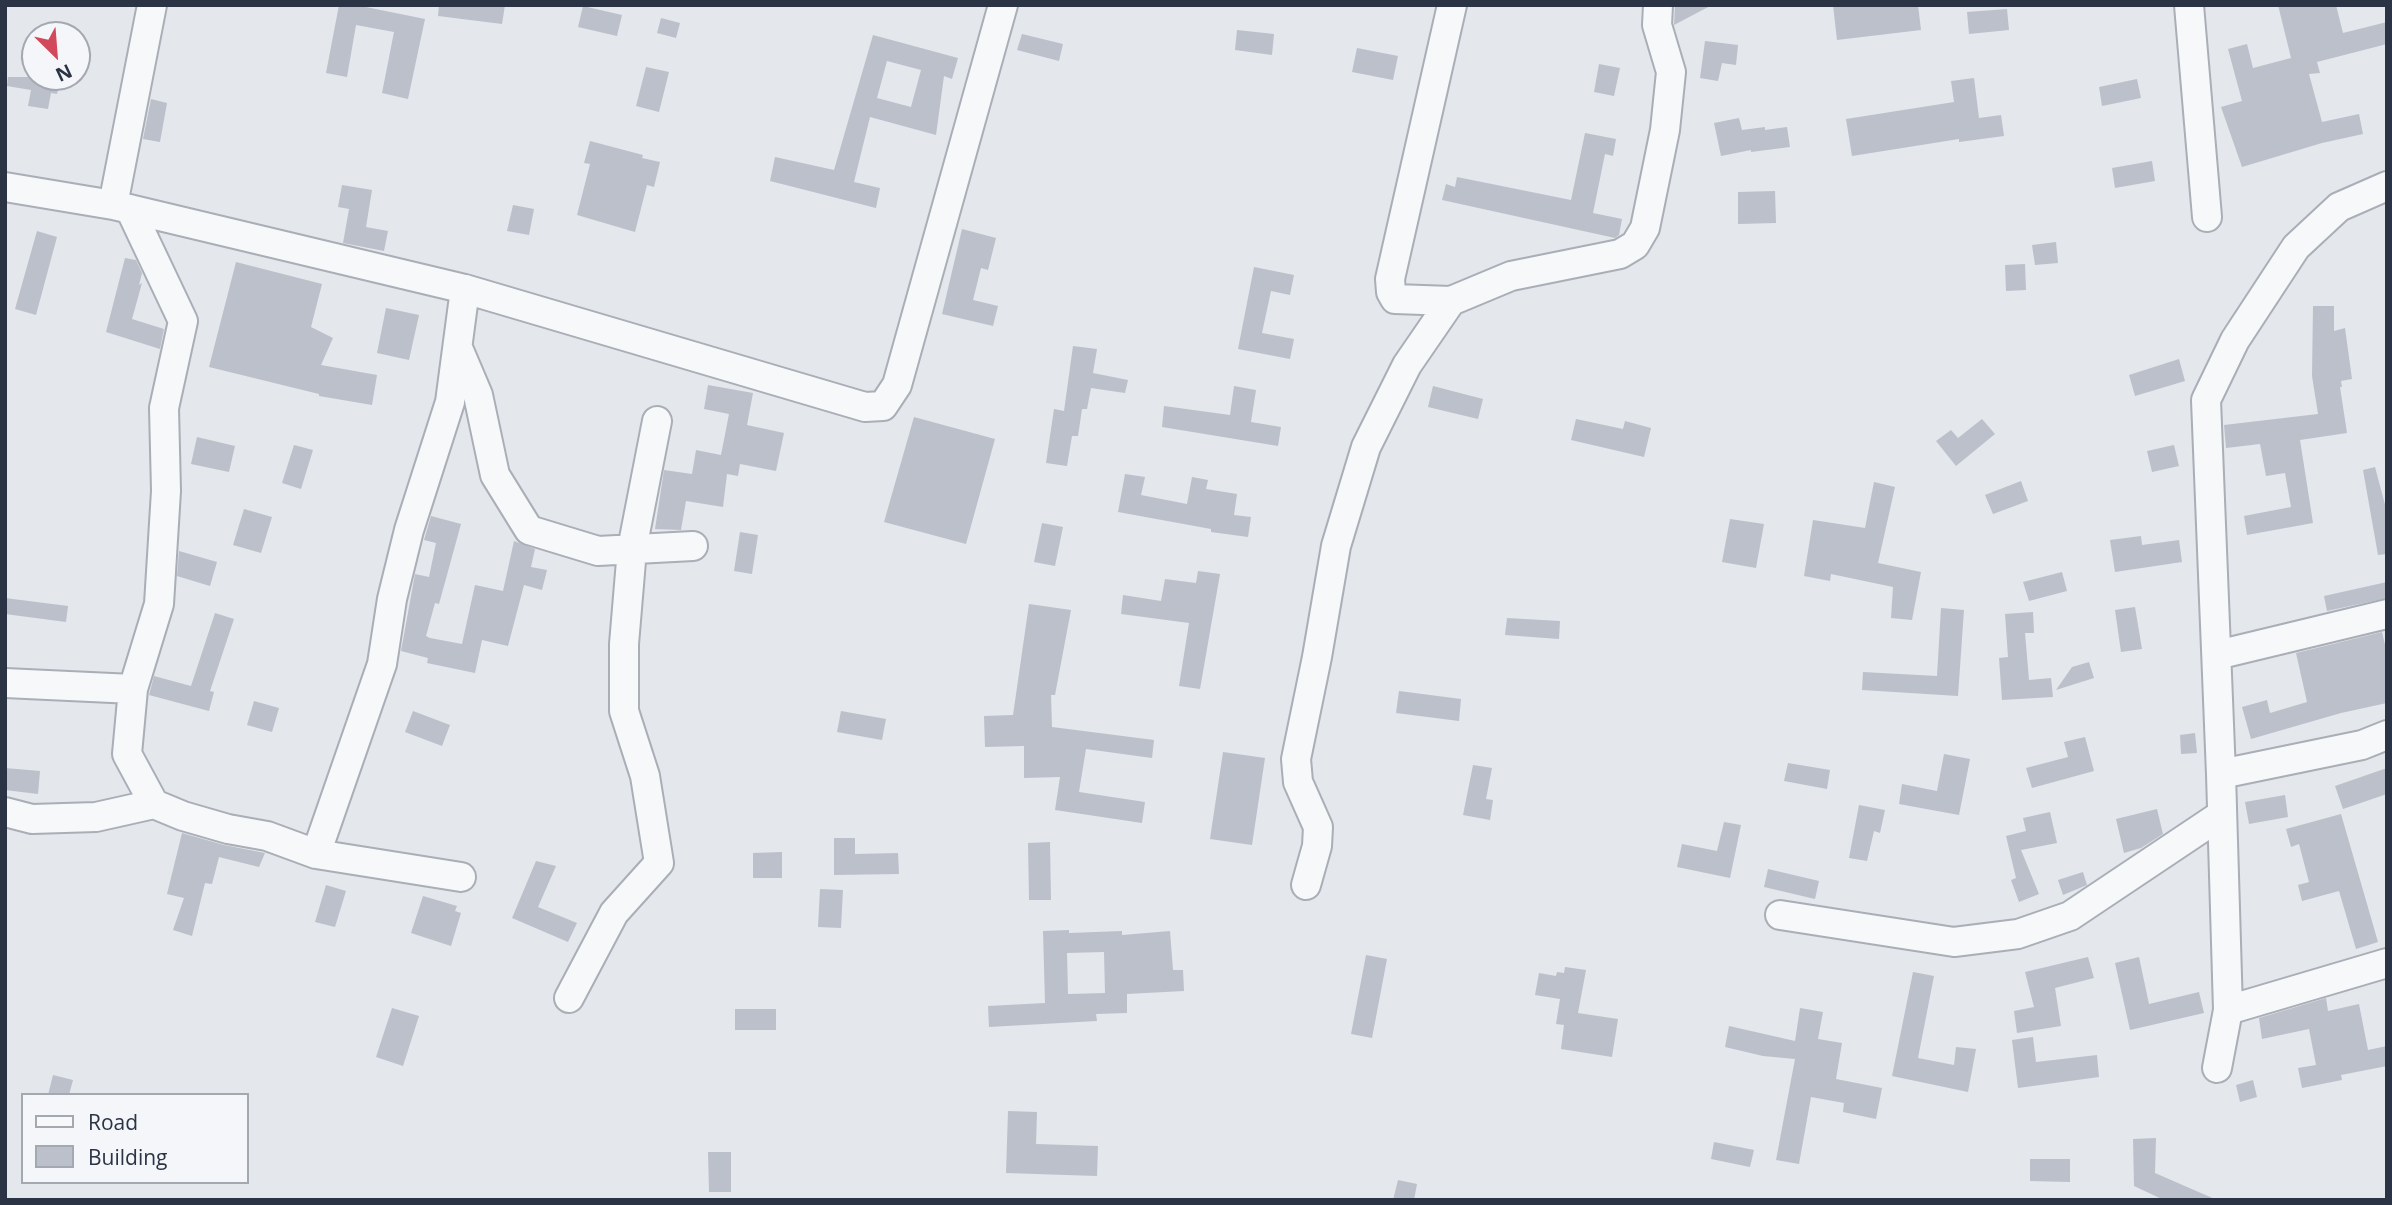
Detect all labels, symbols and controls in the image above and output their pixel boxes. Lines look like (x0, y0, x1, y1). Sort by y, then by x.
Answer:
north arrow (21, 21, 91, 91)
text: N (52, 58, 77, 88)
legend (21, 1093, 248, 1184)
text: Road (88, 1108, 138, 1136)
text: Building (88, 1143, 167, 1171)

